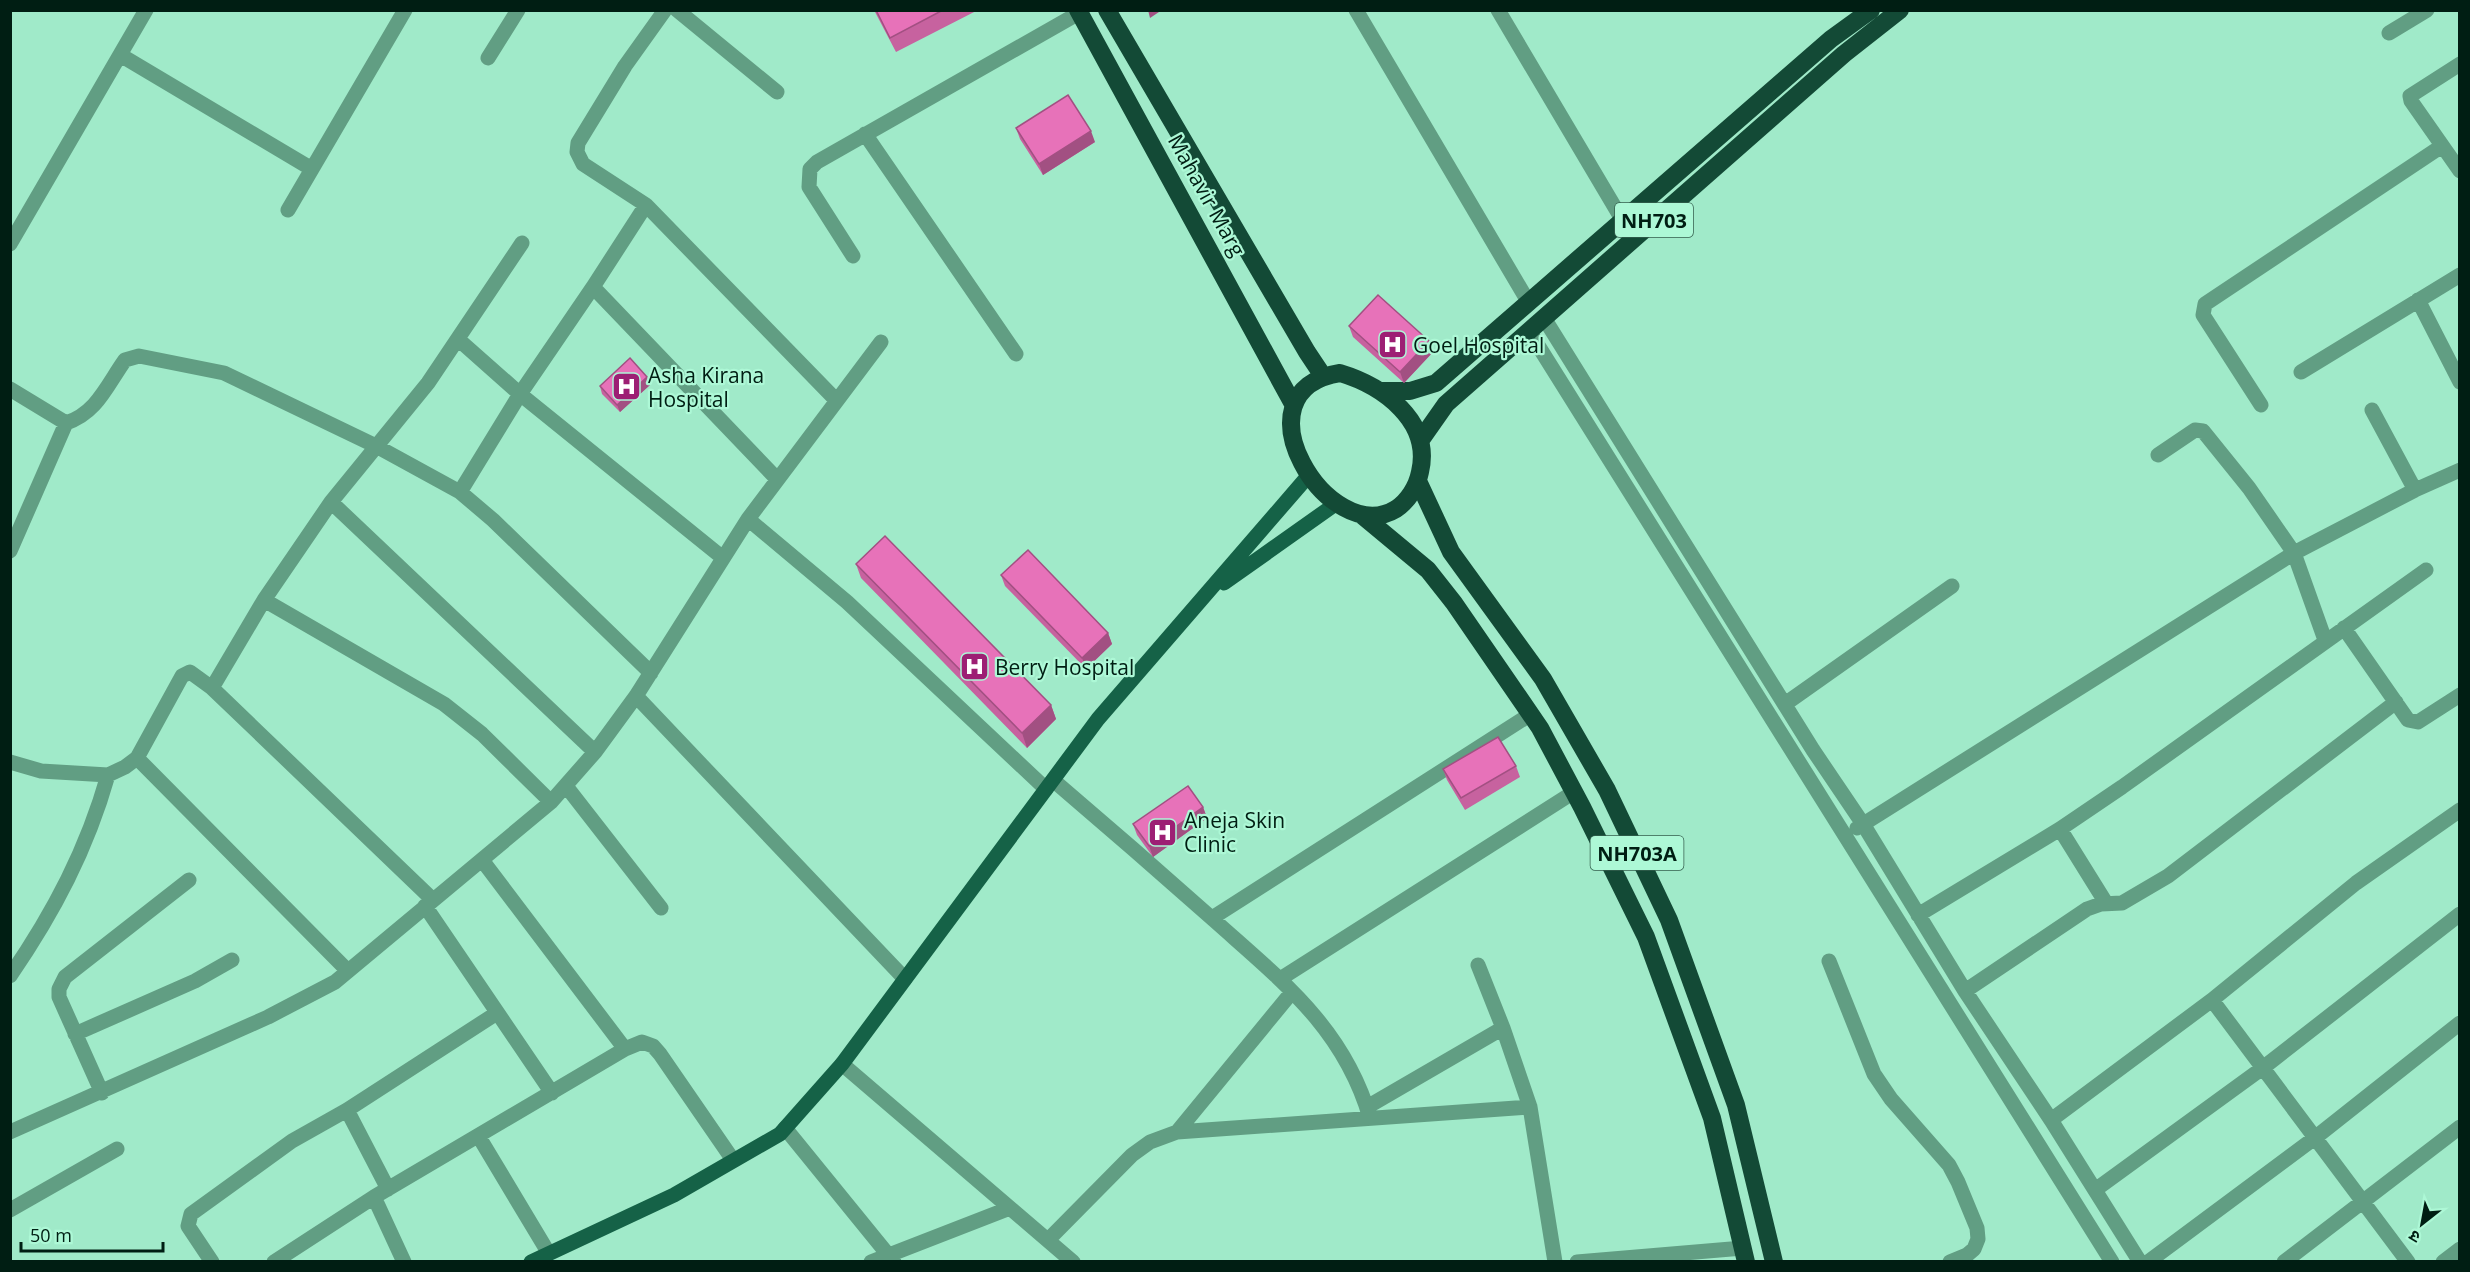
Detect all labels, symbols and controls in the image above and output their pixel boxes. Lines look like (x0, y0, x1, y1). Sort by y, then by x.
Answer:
street label: Mahavir Marg (1162, 129, 1252, 261)
road number: NH703 (1615, 203, 1693, 237)
hospital icon: Goel Hospital (1376, 329, 1408, 361)
place label: Goel Hospital (1413, 331, 1544, 359)
place label: Asha Kirana Hospital (648, 361, 764, 413)
hospital icon: Asha Kirana Hospital (611, 371, 643, 403)
hospital icon: Berry Hospital (958, 651, 990, 683)
place label: Berry Hospital (995, 653, 1134, 681)
place label: Aneja Skin Clinic (1184, 806, 1285, 858)
hospital icon: Aneja Skin Clinic (1147, 816, 1179, 848)
road number: NH703A (1590, 836, 1684, 870)
north arrow (2392, 1194, 2452, 1254)
scale bar (21, 1215, 164, 1253)
text: 50 m (30, 1223, 72, 1247)
text: उ (2404, 1225, 2424, 1249)

